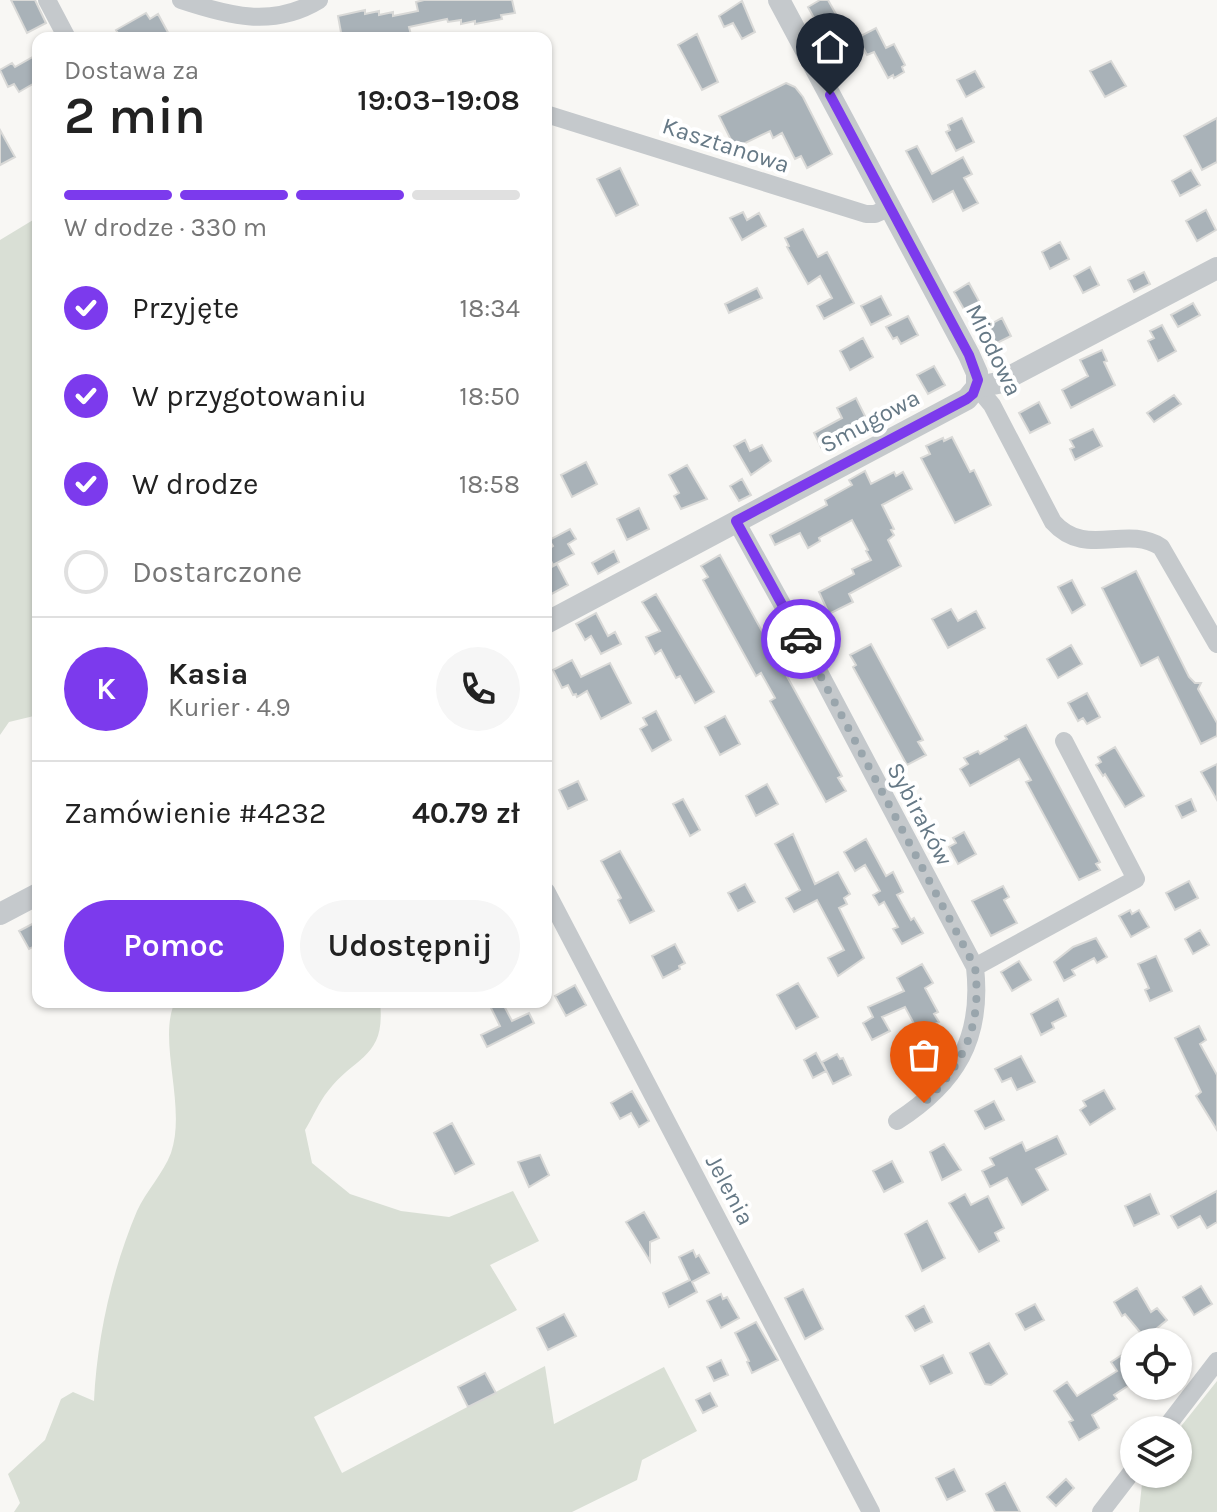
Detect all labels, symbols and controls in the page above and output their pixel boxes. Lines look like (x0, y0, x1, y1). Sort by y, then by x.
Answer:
pin (796, 13, 864, 95)
icon: home (808, 25, 852, 69)
text: Dostawa za (64, 55, 199, 86)
text: 19:03–19:08 (357, 82, 520, 118)
text: 2 min (64, 85, 206, 146)
street label: Kasztanowa (659, 111, 793, 179)
text: W drodze · 330 m (64, 212, 267, 243)
icon: check (64, 286, 108, 330)
text: Przyjęte (132, 290, 239, 326)
text: 18:34 (460, 293, 520, 324)
street label: Miodowa (960, 300, 1028, 400)
icon: check (64, 374, 108, 418)
text: W przygotowaniu (132, 378, 367, 414)
text: 18:50 (459, 381, 520, 412)
street label: Smugowa (815, 383, 925, 459)
icon: check (64, 462, 108, 506)
text: W drodze (132, 466, 258, 502)
text: 18:58 (459, 469, 520, 500)
text: Dostarczone (132, 554, 302, 590)
courier (761, 599, 841, 679)
icon: car (779, 617, 823, 661)
button: phone (436, 647, 520, 731)
text: Kasia (168, 656, 248, 692)
text: K (96, 671, 116, 707)
text: Kurier · 4.9 (168, 692, 291, 723)
street label: Sybiraków (881, 758, 959, 870)
text: Zamówienie #4232 (64, 795, 326, 831)
text: 40.79 zł (412, 795, 520, 831)
button: Pomoc (64, 900, 284, 992)
button: Udostępnij (300, 900, 520, 992)
pin (890, 1021, 958, 1103)
icon: bag (902, 1033, 946, 1077)
street label: Jelenia (700, 1150, 760, 1230)
map controls (1120, 1328, 1192, 1488)
button: locate (1120, 1328, 1192, 1400)
button: layers (1120, 1416, 1192, 1488)

